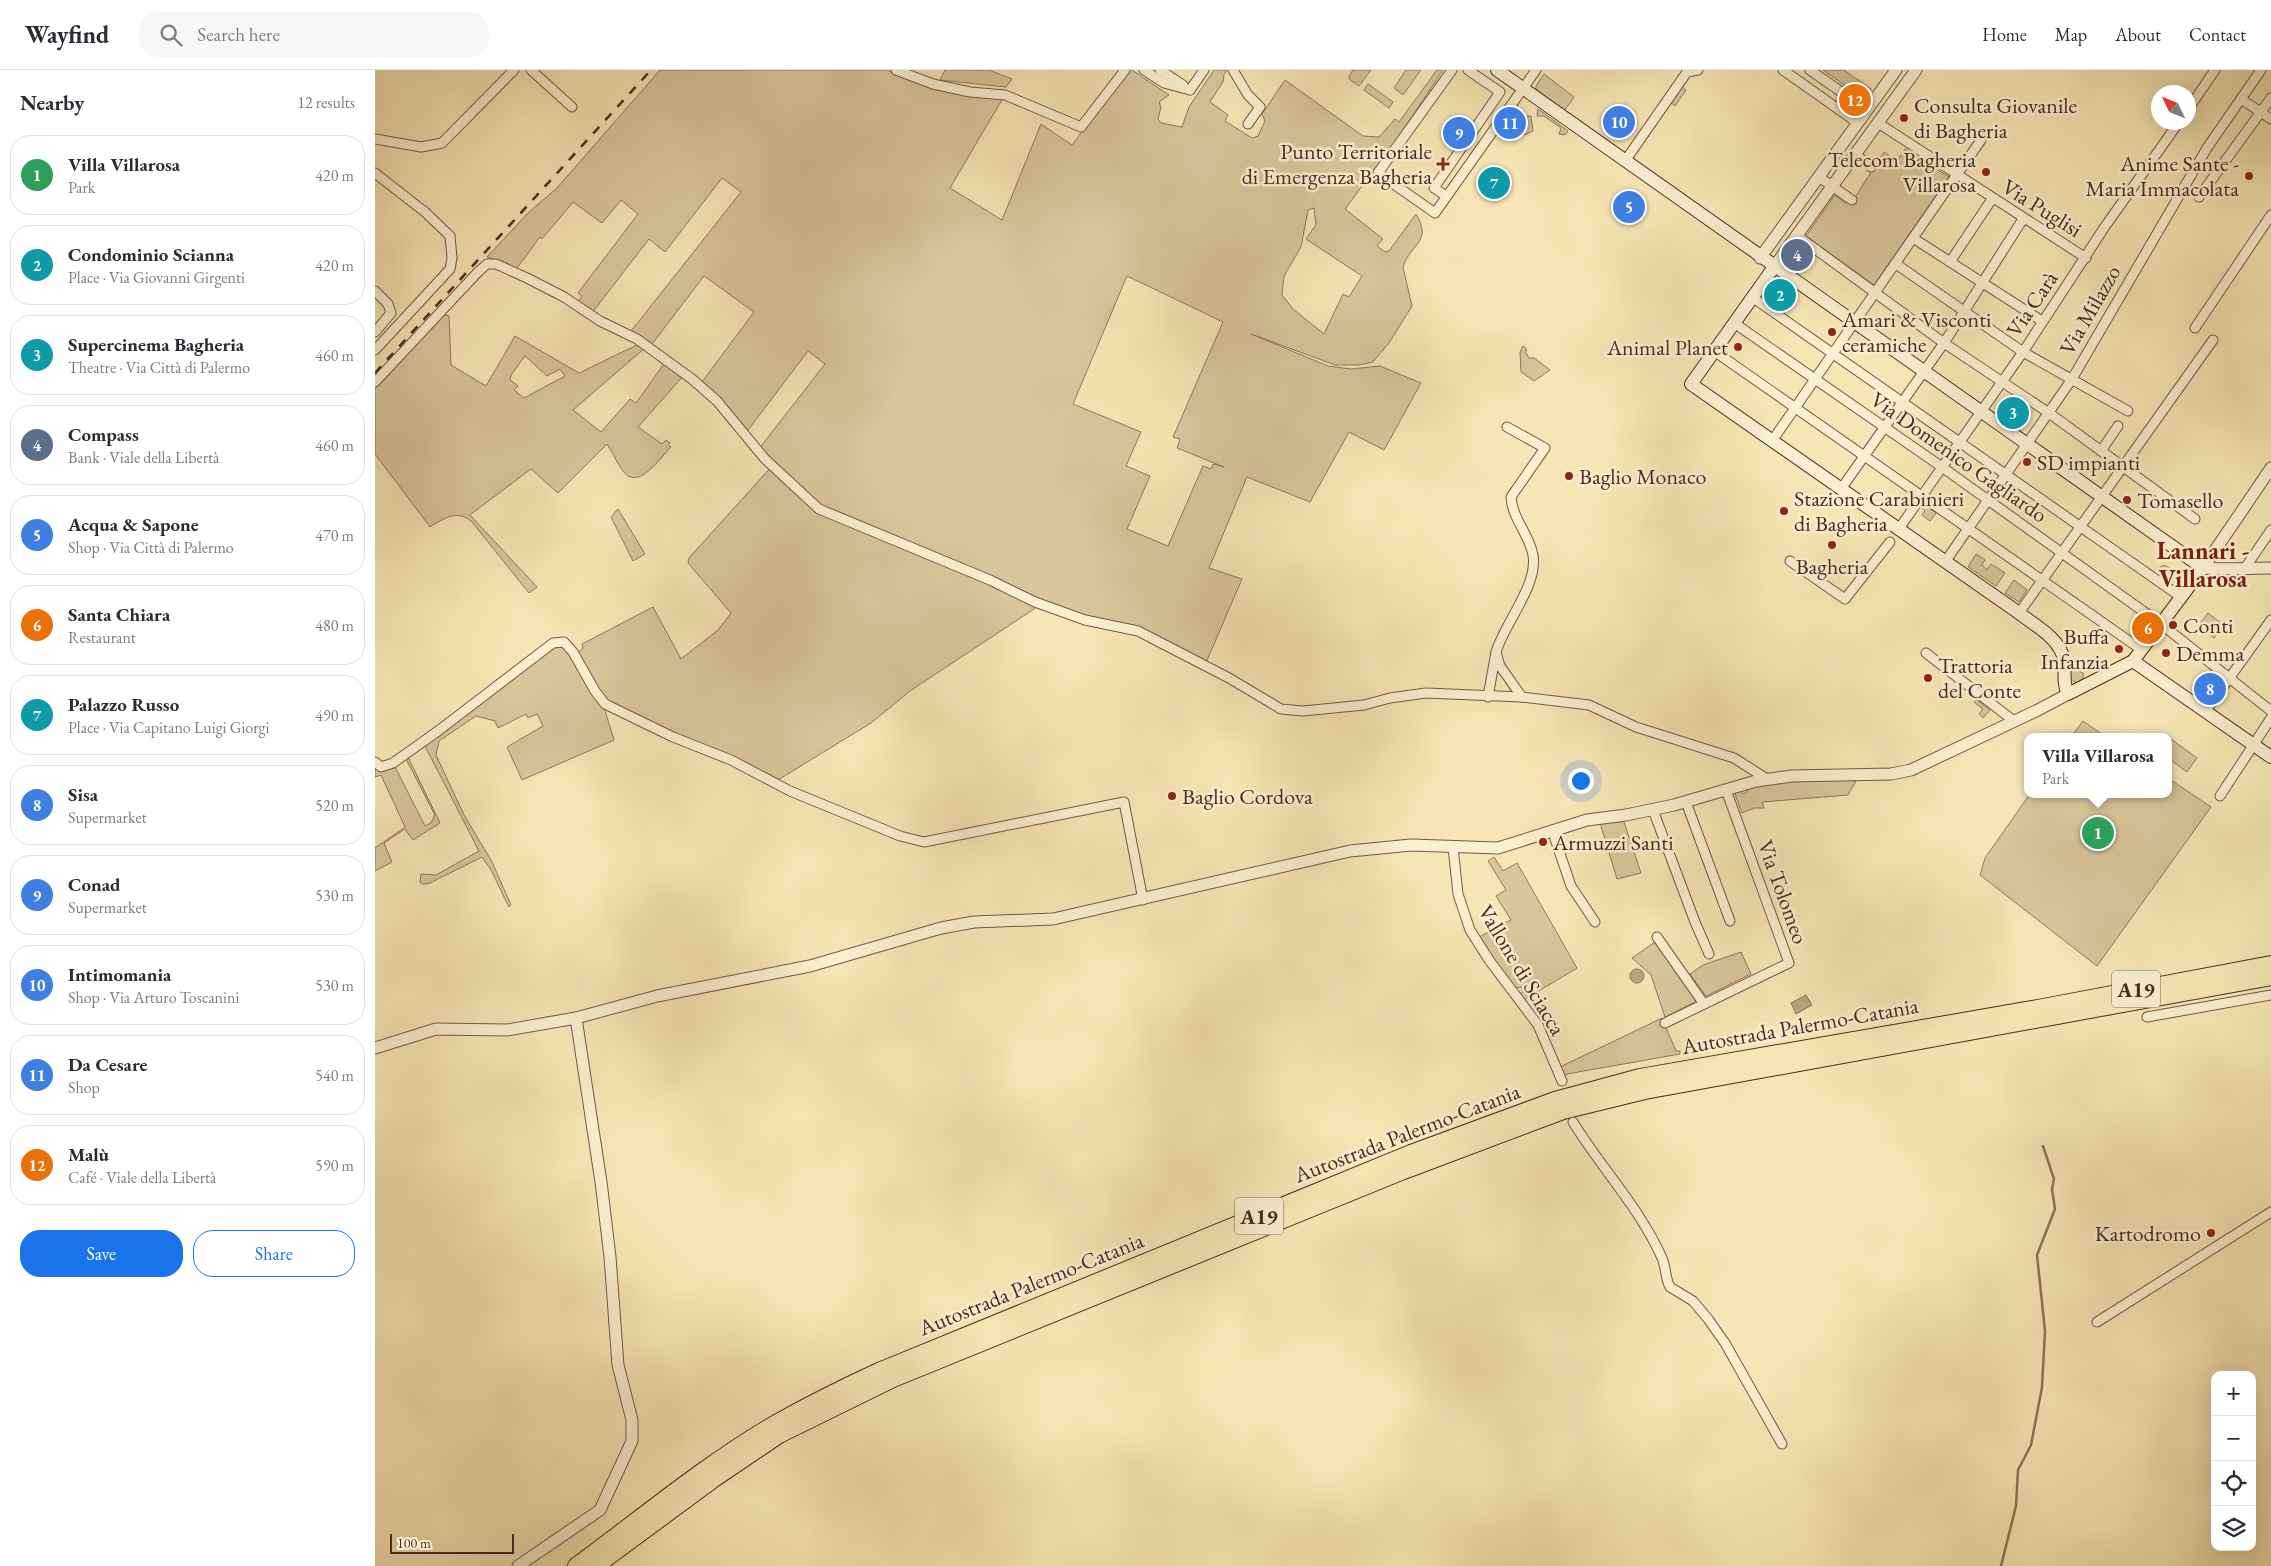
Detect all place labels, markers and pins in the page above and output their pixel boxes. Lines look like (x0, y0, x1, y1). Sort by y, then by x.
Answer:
pin: 12 (1839, 81, 1871, 119)
place label: Consulta Giovanile di Bagheria (1914, 91, 2078, 145)
pin: 10 (1603, 103, 1635, 141)
pin: 11 (1494, 104, 1526, 142)
marker: Consulta Giovanile di Bagheria (1898, 112, 1910, 124)
pin: 9 (1443, 114, 1475, 152)
place label: Punto Territoriale di Emergenza Bagheria (1242, 137, 1432, 191)
place label: Telecom Bagheria Villarosa (1828, 145, 1976, 199)
place label: Anime Sante - Maria Immacolata (2086, 149, 2239, 203)
marker: Punto Territoriale di Emergenza Bagheria (1436, 157, 1450, 171)
pin: 7 (1478, 164, 1510, 202)
marker: Telecom Bagheria Villarosa (1980, 166, 1992, 178)
marker: Anime Sante - Maria Immacolata (2243, 170, 2255, 182)
pin: 5 (1613, 188, 1645, 226)
pin: 4 (1781, 236, 1813, 274)
pin: 2 (1764, 276, 1796, 314)
place label: Amari & Visconti ceramiche (1841, 305, 1991, 359)
marker: Amari & Visconti ceramiche (1826, 326, 1838, 338)
place label: Animal Planet (1606, 333, 1728, 362)
marker: Animal Planet (1732, 341, 1744, 353)
pin: 3 (1997, 394, 2029, 432)
place label: SD impianti (2037, 448, 2140, 477)
marker: SD impianti (2021, 456, 2033, 468)
place label: Baglio Monaco (1579, 462, 1706, 491)
marker: Baglio Monaco (1563, 470, 1575, 482)
place label: Stazione Carabinieri di Bagheria (1794, 484, 1964, 538)
place label: Tomasello (2137, 486, 2223, 515)
marker: Tomasello (2121, 494, 2133, 506)
marker: Stazione Carabinieri di Bagheria (1778, 505, 1790, 517)
marker: Bagheria (1826, 539, 1838, 551)
place label: Bagheria (1796, 552, 1869, 581)
pin: 6 (2132, 609, 2164, 647)
place label: Conti (2183, 611, 2233, 640)
marker: Conti (2167, 619, 2179, 631)
place label: Buffa Infanzia (2041, 622, 2109, 676)
place label: Demma (2176, 639, 2244, 668)
marker: Buffa Infanzia (2113, 643, 2125, 655)
marker: Demma (2160, 647, 2172, 659)
place label: Trattoria del Conte (1938, 651, 2021, 705)
pin: 8 (2194, 670, 2226, 708)
marker: Trattoria del Conte (1922, 672, 1934, 684)
place label: Baglio Cordova (1182, 782, 1313, 811)
marker: Baglio Cordova (1166, 790, 1178, 802)
pin: 1 (2082, 814, 2114, 852)
place label: Armuzzi Santi (1552, 828, 1674, 857)
marker: Armuzzi Santi (1537, 836, 1549, 848)
place label: Kartodromo (2095, 1219, 2201, 1248)
marker: Kartodromo (2205, 1227, 2217, 1239)

